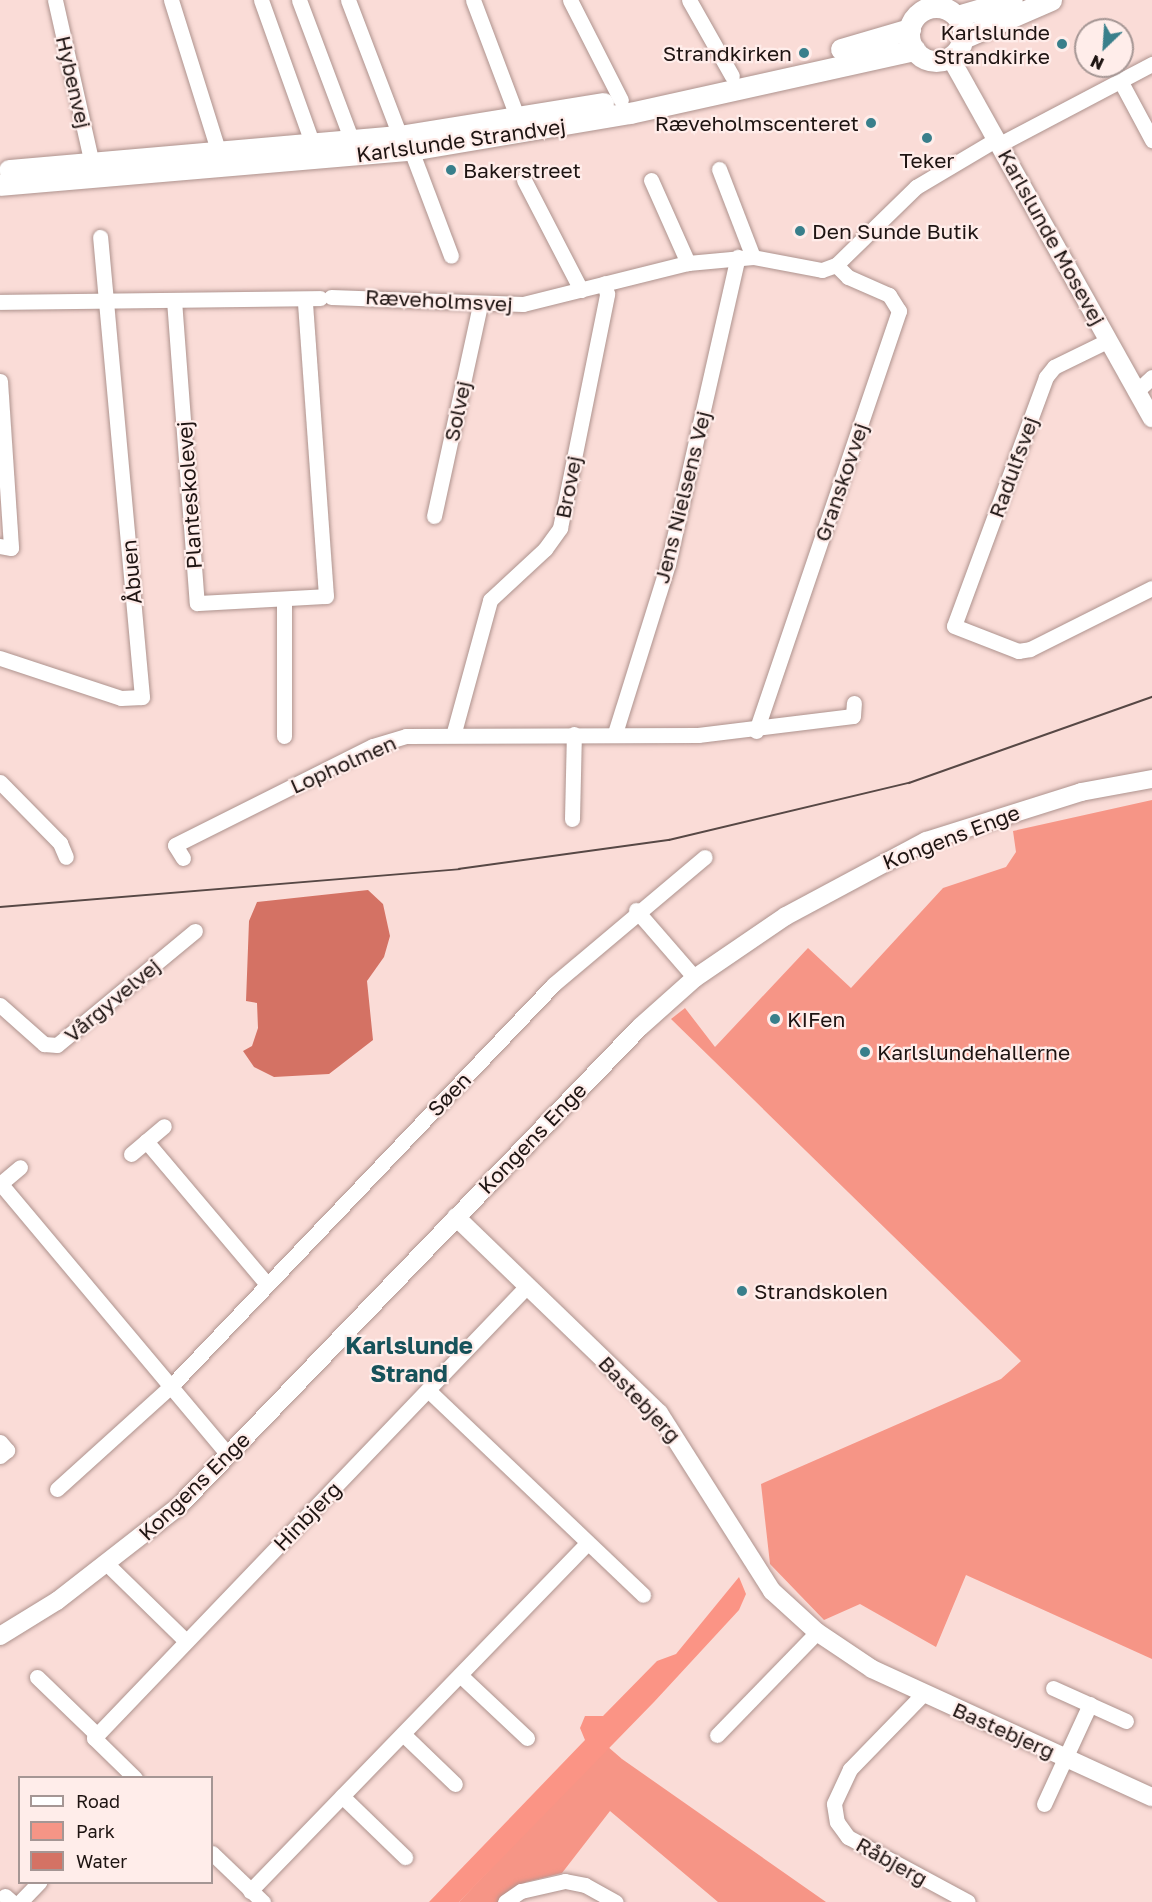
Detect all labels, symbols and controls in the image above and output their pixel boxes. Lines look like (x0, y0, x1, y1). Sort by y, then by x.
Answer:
north arrow (1074, 18, 1134, 78)
place label: Karlslunde Strandkirke (934, 19, 1050, 69)
street label: Hybenvej (51, 33, 97, 131)
marker: Karlslunde Strandkirke (1055, 37, 1069, 51)
place label: Strandkirken (663, 40, 792, 66)
marker: Strandkirken (797, 46, 811, 60)
text: N (1088, 51, 1107, 74)
place label: Ræveholmscenteret (655, 110, 859, 136)
street label: Karlslunde Strandvej (355, 113, 567, 167)
marker: Ræveholmscenteret (864, 116, 878, 130)
marker: Teker (920, 131, 934, 145)
street label: Karlslunde Mosevej (993, 144, 1111, 330)
place label: Teker (899, 147, 955, 173)
place label: Bakerstreet (463, 157, 581, 183)
marker: Bakerstreet (444, 163, 458, 177)
place label: Den Sunde Butik (812, 218, 979, 244)
marker: Den Sunde Butik (793, 224, 807, 238)
street label: Ræveholmsvej (364, 284, 514, 316)
street label: Solvej (438, 378, 476, 444)
street label: Jens Nielsens Vej (648, 408, 716, 586)
street label: Radulfsvej (983, 413, 1043, 521)
street label: Granskovvej (809, 419, 873, 545)
street label: Planteskolevej (171, 420, 207, 570)
street label: Brovej (550, 453, 586, 521)
street label: Åbuen (116, 539, 146, 605)
street label: Lopholmen (286, 729, 400, 799)
street label: Kongens Enge (879, 799, 1023, 875)
street label: Vårgyvelvej (59, 953, 165, 1047)
place label: KIFen (787, 1006, 845, 1032)
marker: KIFen (768, 1012, 782, 1026)
place label: Karlslundehallerne (877, 1039, 1070, 1065)
marker: Karlslundehallerne (858, 1045, 872, 1059)
street label: Søen (422, 1067, 476, 1121)
street label: Kongens Enge (473, 1077, 591, 1199)
place label: Strandskolen (754, 1278, 888, 1304)
marker: Strandskolen (735, 1284, 749, 1298)
district label: Karlslunde Strand (345, 1331, 473, 1387)
street label: Bastebjerg (594, 1350, 686, 1448)
street label: Kongens Enge (133, 1427, 255, 1545)
street label: Hinbjerg (268, 1476, 346, 1556)
street label: Bastebjerg (949, 1696, 1059, 1764)
legend (18, 1776, 213, 1884)
text: Road (76, 1790, 120, 1812)
text: Park (76, 1820, 115, 1842)
street label: Råbjerg (852, 1831, 932, 1891)
text: Water (76, 1850, 127, 1872)

